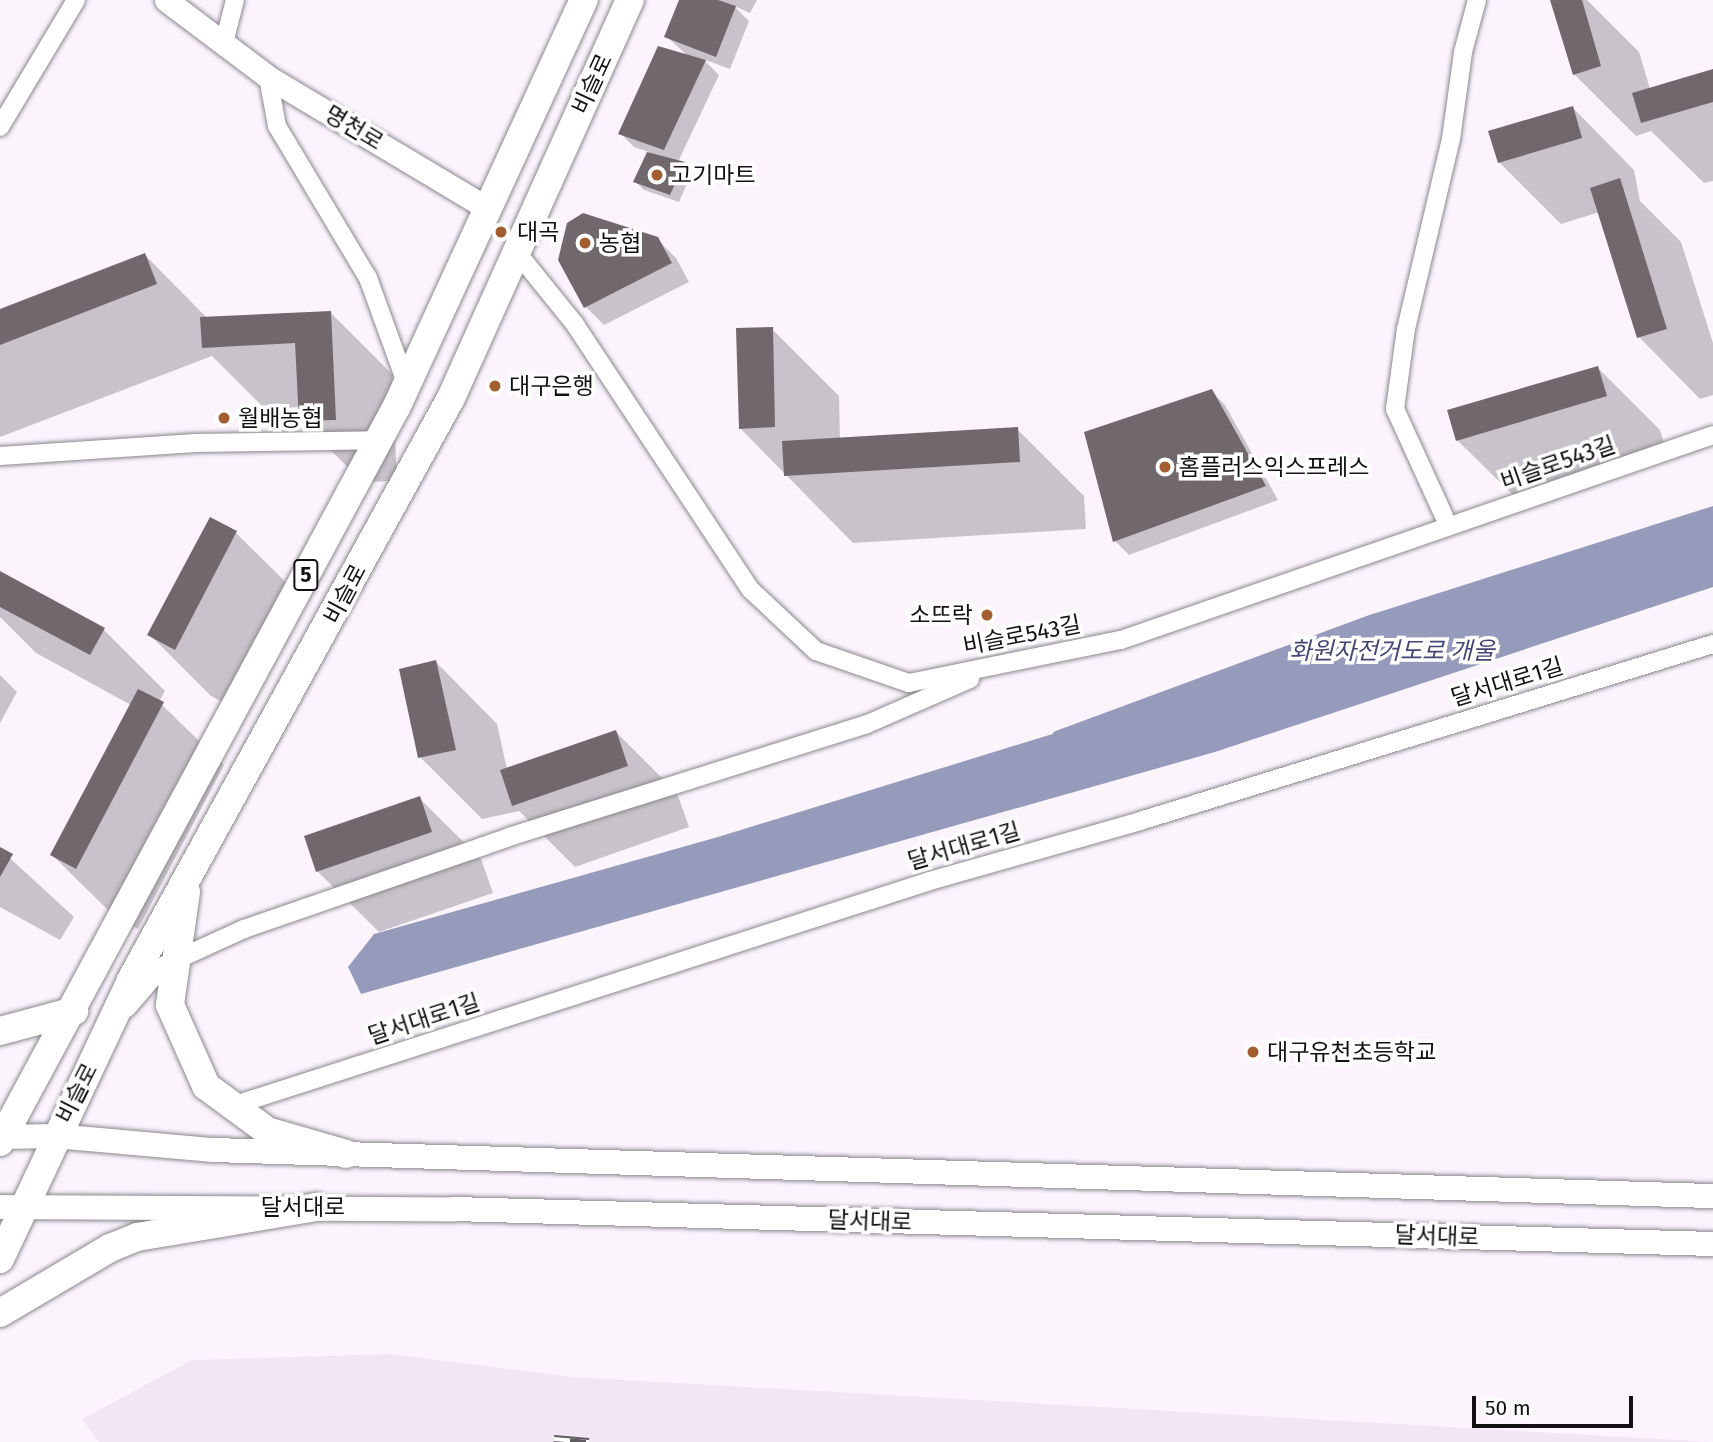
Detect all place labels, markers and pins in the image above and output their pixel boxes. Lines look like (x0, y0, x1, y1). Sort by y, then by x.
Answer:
place label: 고기마트 (671, 161, 756, 189)
marker: 고기마트 (649, 167, 665, 183)
place label: 대곡 (517, 218, 559, 246)
marker: 대곡 (491, 222, 511, 242)
place label: 농협 (599, 229, 641, 257)
marker: 농협 (577, 235, 593, 251)
place label: 대구은행 (509, 372, 594, 400)
marker: 대구은행 (487, 378, 503, 394)
place label: 월배농협 (238, 404, 323, 432)
marker: 월배농협 (216, 410, 232, 426)
place label: 홈플러스익스프레스 (1179, 453, 1369, 481)
marker: 홈플러스익스프레스 (1157, 459, 1173, 475)
place label: 소뜨락 (910, 601, 973, 629)
marker: 소뜨락 (979, 607, 995, 623)
place label: 대구유천초등학교 (1267, 1038, 1436, 1066)
marker: 대구유천초등학교 (1245, 1044, 1261, 1060)

